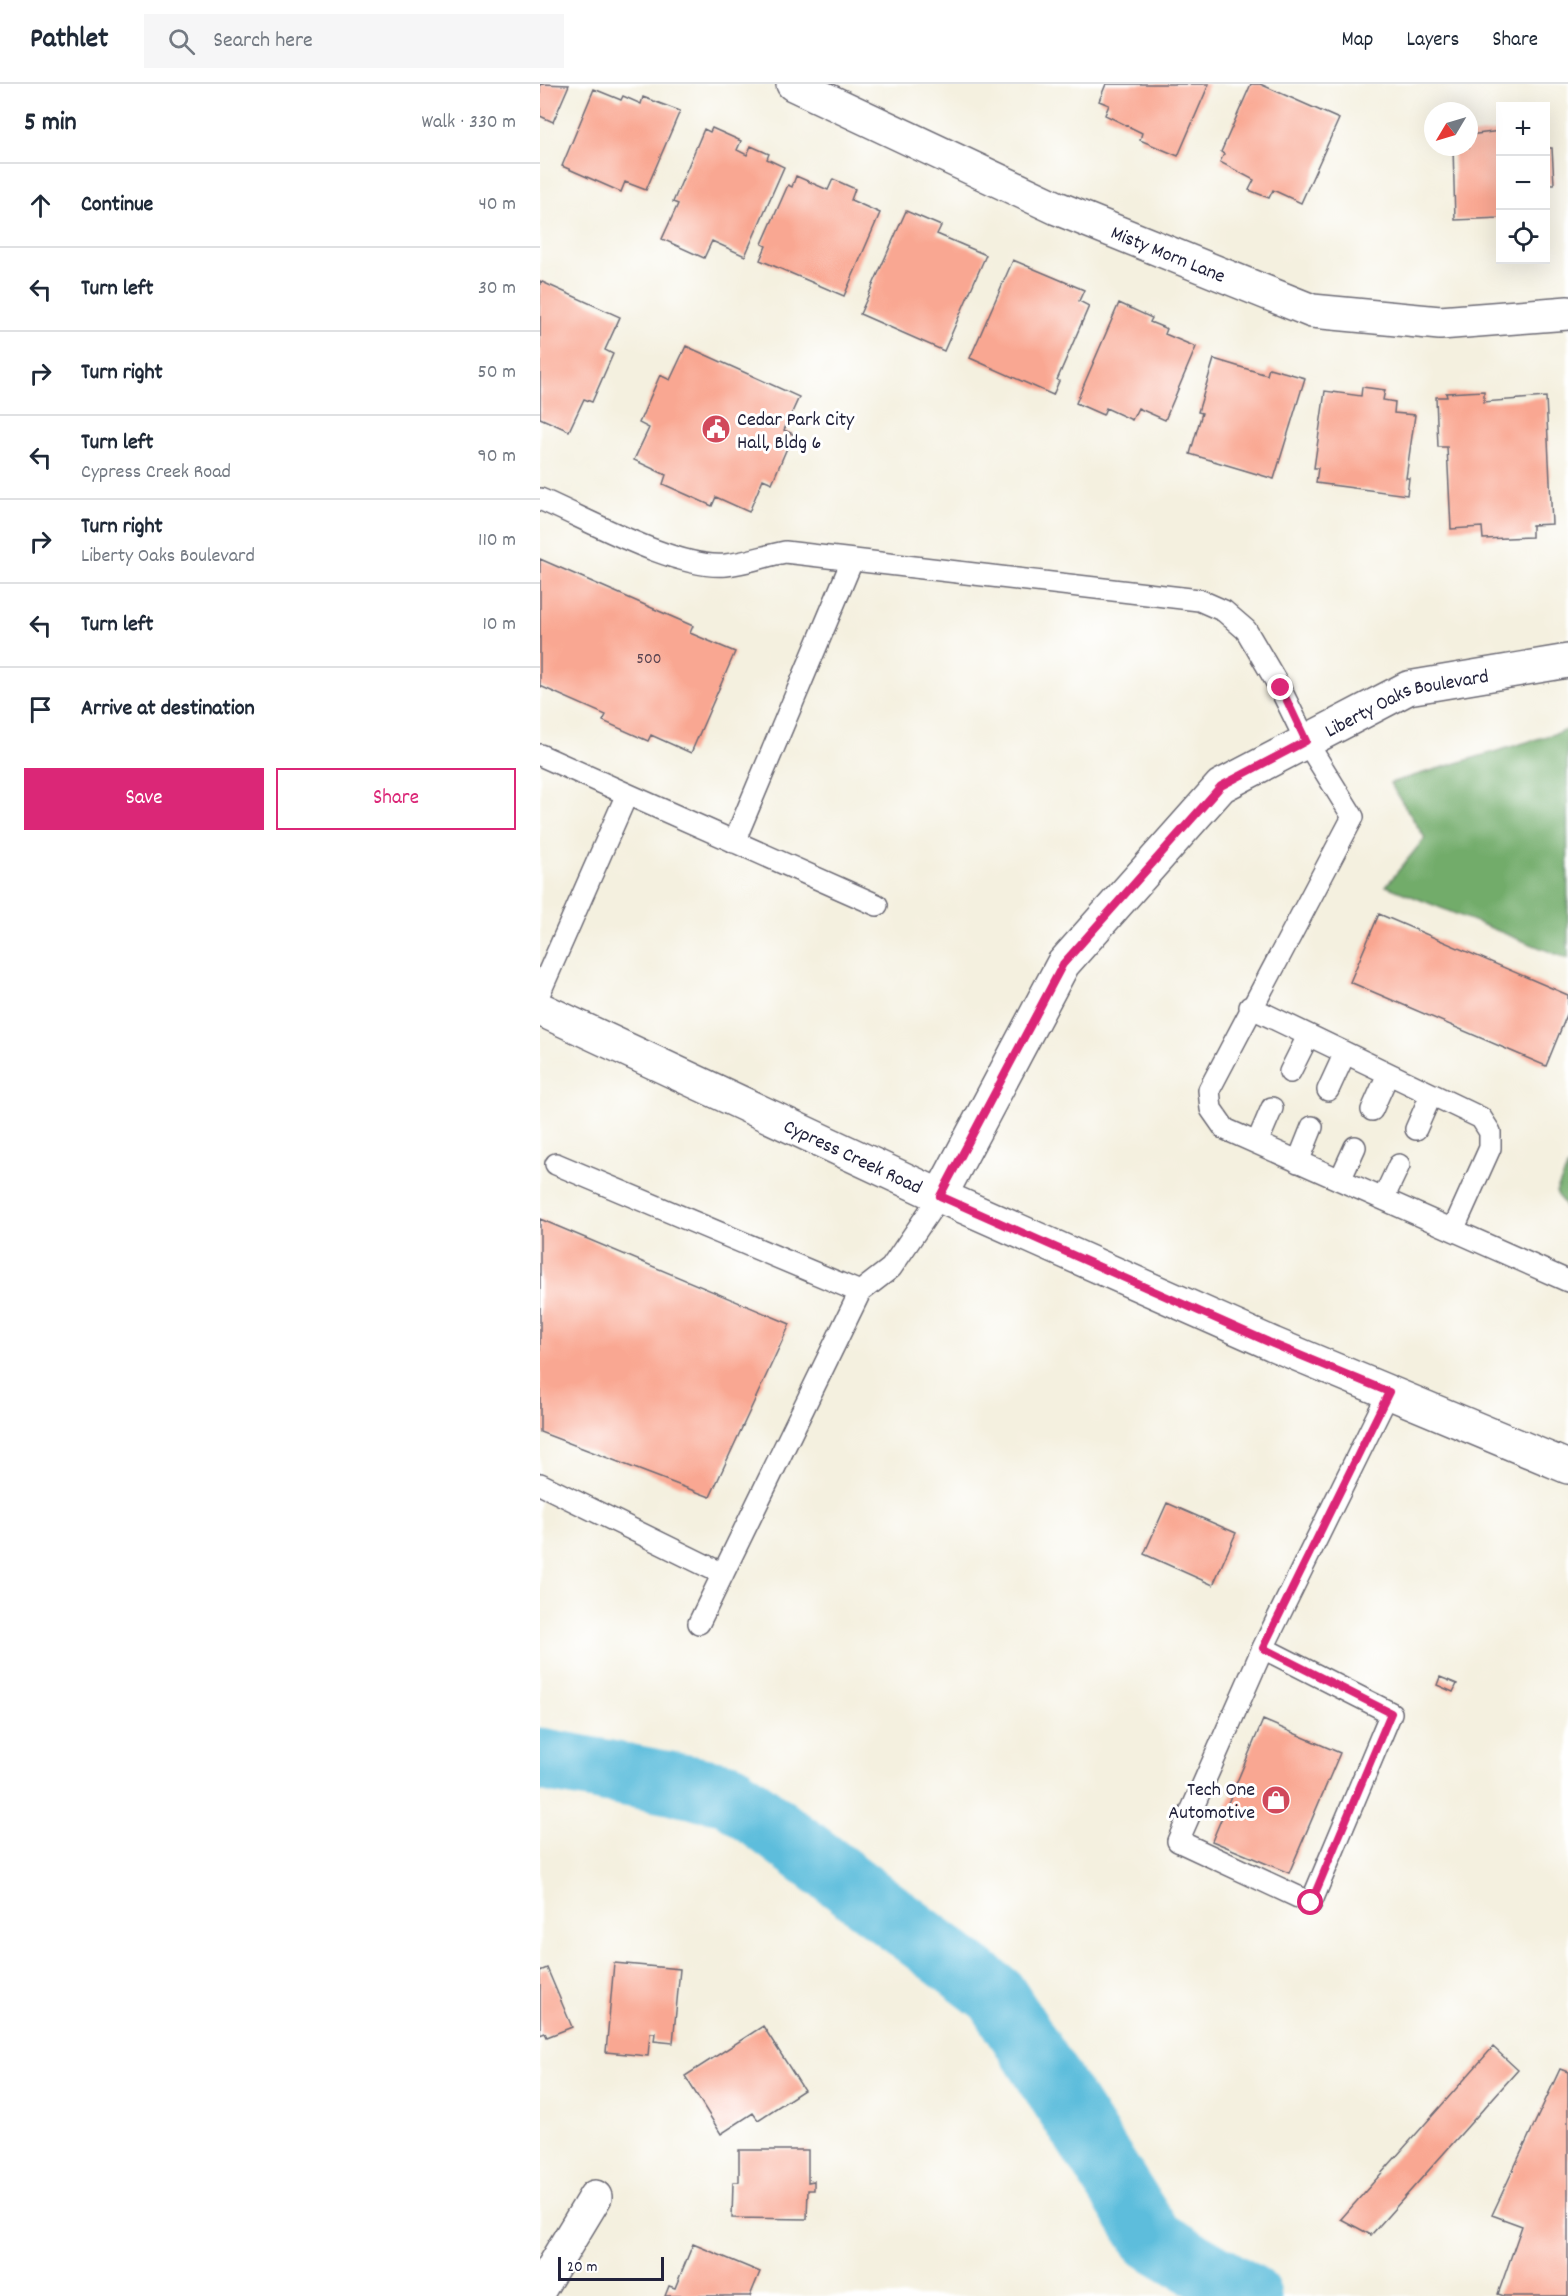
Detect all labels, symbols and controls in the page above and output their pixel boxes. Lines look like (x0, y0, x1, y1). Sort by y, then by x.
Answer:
search box (144, 14, 564, 68)
text: Pathlet (30, 21, 108, 61)
icon: search (165, 25, 198, 58)
text: Search here (213, 26, 313, 57)
text: Map (1342, 26, 1373, 56)
text: Layers (1406, 26, 1459, 56)
text: Share (1492, 26, 1538, 56)
north arrow (1424, 102, 1478, 156)
map controls (1496, 102, 1550, 264)
button: + (1496, 102, 1550, 156)
text: 5 min (24, 105, 77, 142)
text: Walk · 330 m (421, 109, 516, 137)
button: − (1496, 156, 1550, 210)
icon: ahead (24, 189, 57, 222)
text: Continue (81, 190, 153, 221)
text: 40 m (478, 191, 516, 219)
button: locate (1496, 210, 1550, 264)
street label: Misty Morn Lane (1106, 220, 1229, 292)
icon: left (24, 273, 57, 306)
text: Turn left (81, 274, 153, 305)
text: 30 m (478, 275, 516, 303)
icon: right (24, 357, 57, 390)
text: Turn right (81, 358, 163, 389)
text: 50 m (478, 359, 516, 387)
place label: Cedar Park City Hall, Bldg 6 (737, 407, 855, 458)
public building icon: Cedar Park City Hall, Bldg 6 (700, 413, 732, 445)
text: Turn left (81, 428, 153, 459)
icon: left (24, 441, 57, 474)
text: 90 m (478, 443, 516, 471)
text: Cypress Creek Road (81, 459, 231, 487)
text: Turn right (81, 512, 163, 543)
icon: right (24, 525, 57, 558)
text: 110 m (478, 527, 516, 555)
text: Liberty Oaks Boulevard (81, 543, 255, 571)
icon: left (24, 609, 57, 642)
text: Turn left (81, 610, 153, 641)
text: 10 m (482, 611, 516, 639)
house number: 500 (637, 648, 661, 671)
street label: Liberty Oaks Boulevard (1321, 664, 1491, 746)
route end (1267, 674, 1293, 700)
icon: arrive (24, 693, 57, 726)
text: Arrive at destination (81, 694, 255, 725)
button: Save (24, 768, 264, 830)
button: Share (276, 768, 516, 830)
street label: Cypress Creek Road (778, 1114, 926, 1203)
place label: Tech One Automotive (1168, 1777, 1255, 1828)
shop icon: Tech One Automotive (1260, 1784, 1292, 1816)
route start (1297, 1889, 1323, 1915)
scale bar (558, 2254, 664, 2282)
text: 20 m (567, 2256, 597, 2279)

